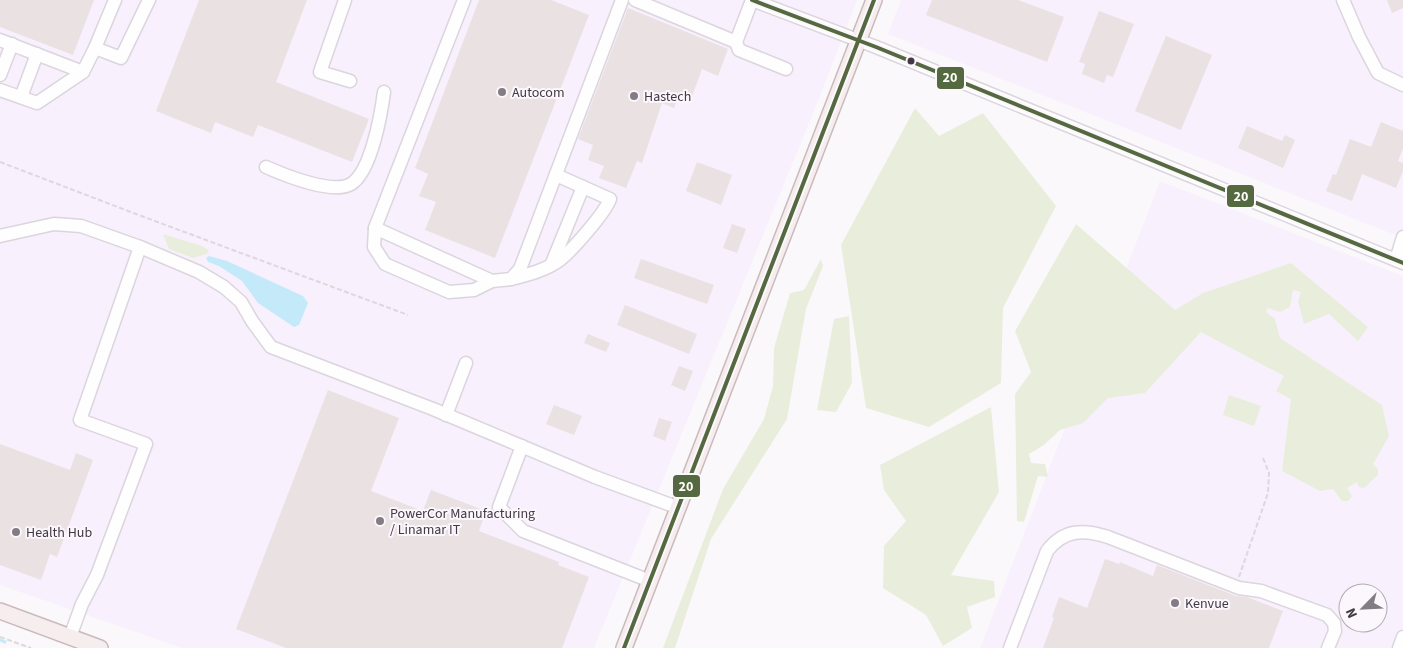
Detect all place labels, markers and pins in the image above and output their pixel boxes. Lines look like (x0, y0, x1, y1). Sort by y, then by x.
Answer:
unlabelled marker (906, 56, 916, 66)
place label: Autocom (512, 83, 565, 103)
marker: Autocom (496, 86, 508, 98)
place label: Hastech (644, 87, 691, 107)
marker: Hastech (628, 90, 640, 102)
place label: PowerCor Manufacturing / Linamar IT (390, 504, 535, 540)
marker: PowerCor Manufacturing / Linamar IT (374, 515, 386, 527)
place label: Health Hub (26, 523, 92, 543)
marker: Health Hub (10, 526, 22, 538)
place label: Kenvue (1185, 594, 1229, 614)
marker: Kenvue (1169, 597, 1181, 609)

